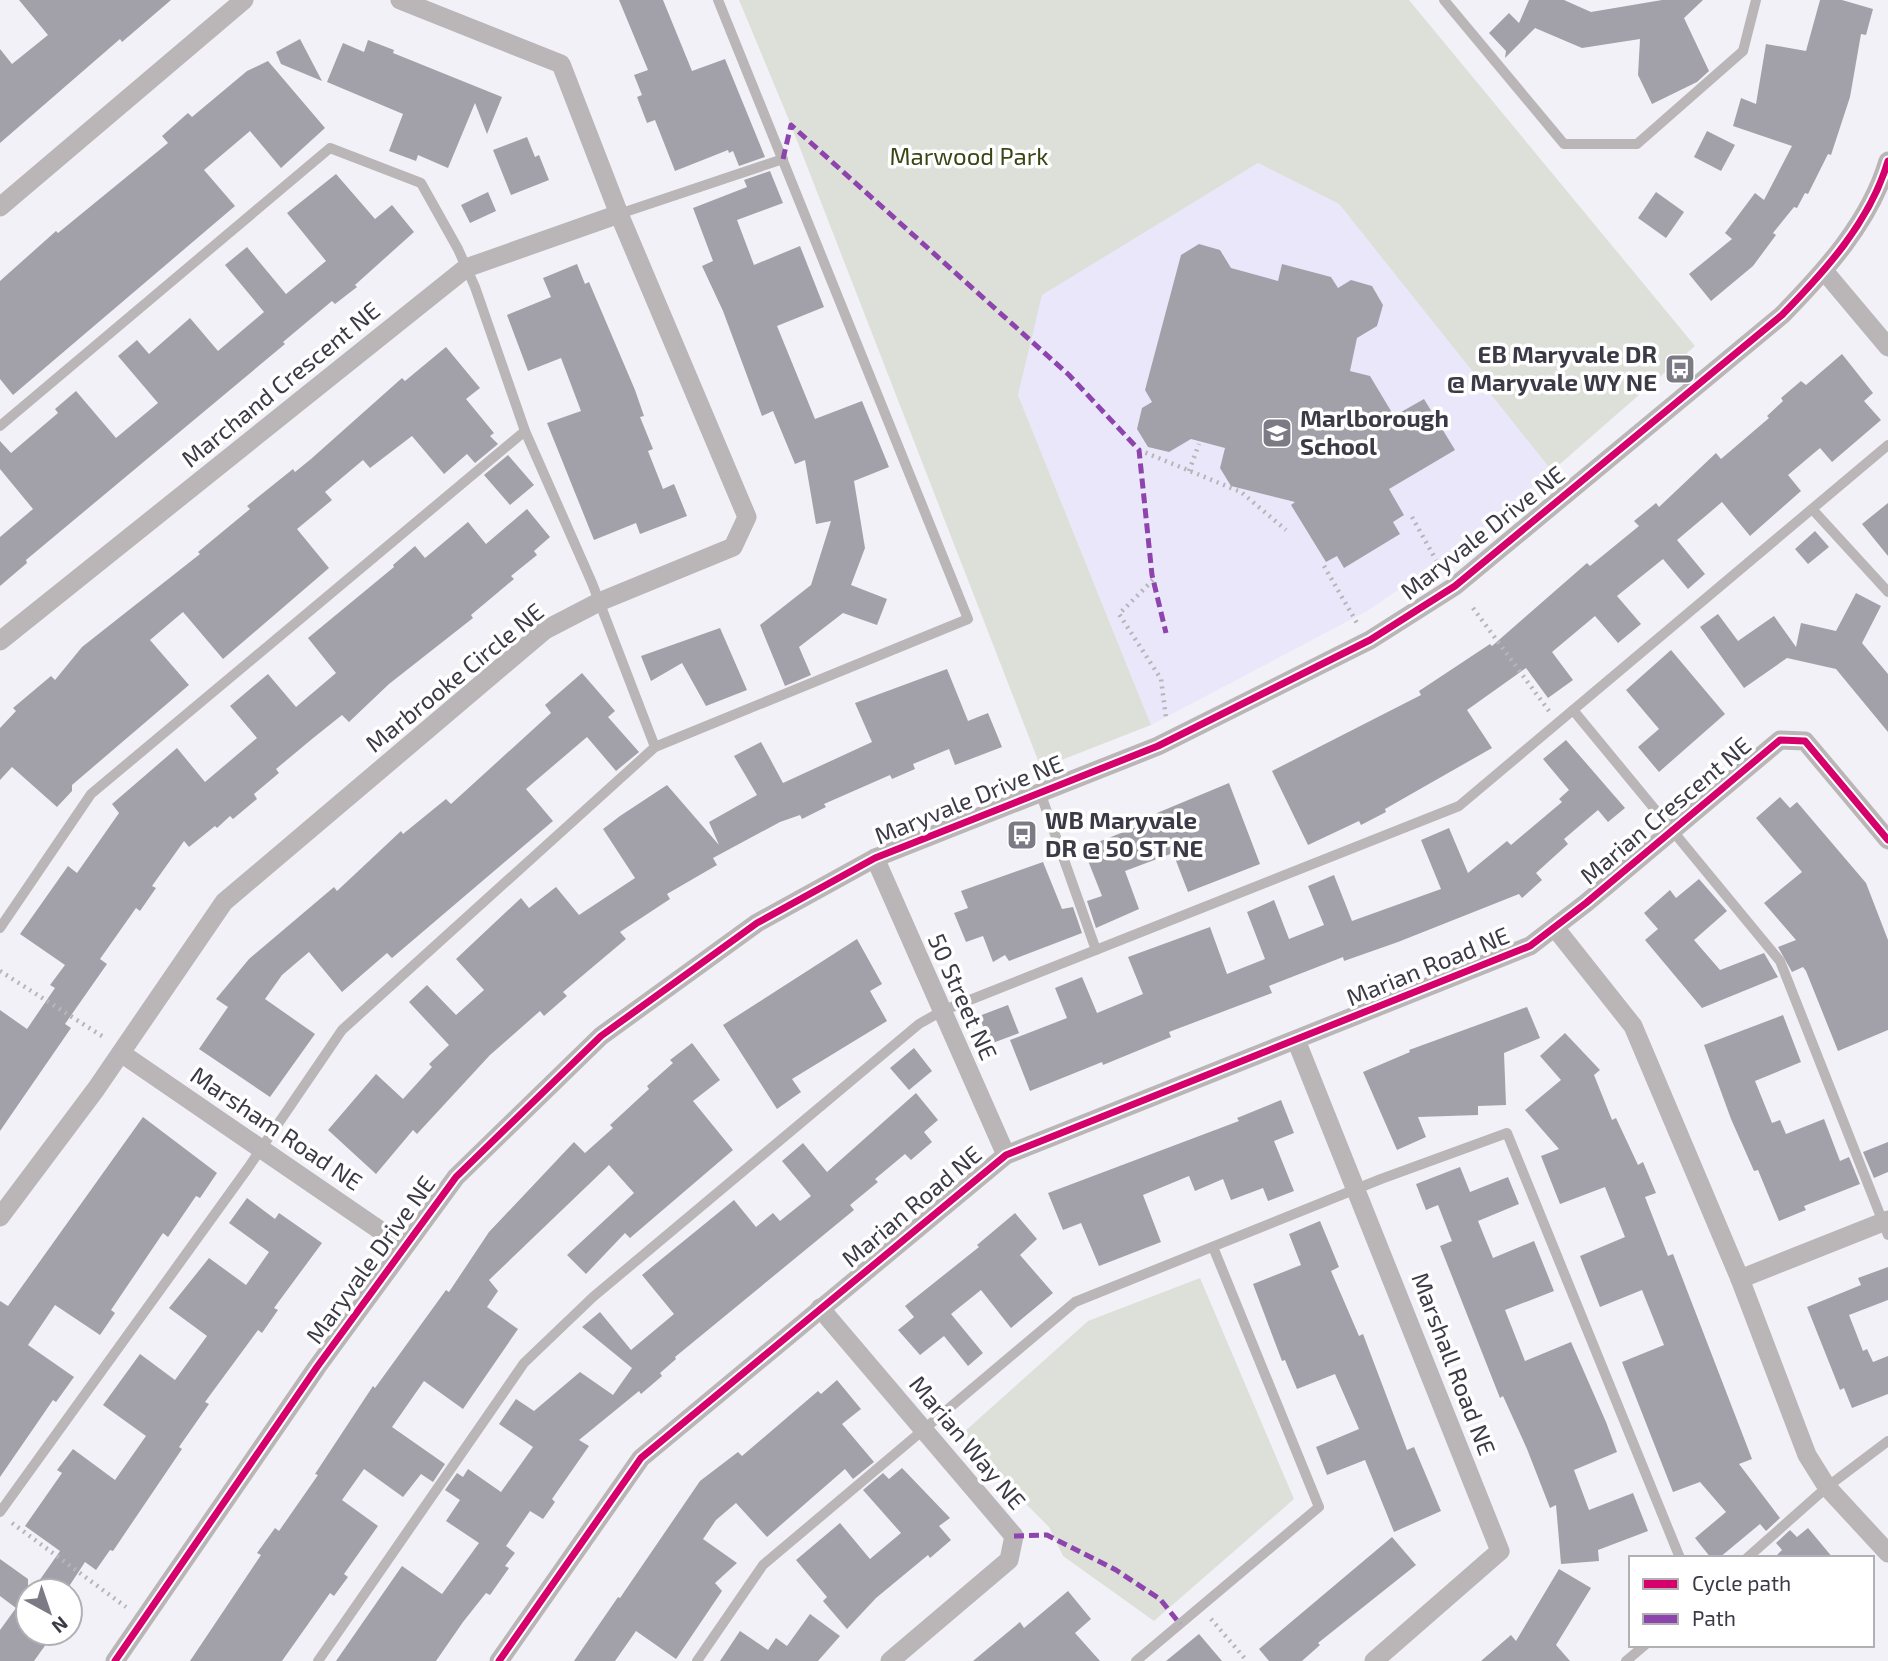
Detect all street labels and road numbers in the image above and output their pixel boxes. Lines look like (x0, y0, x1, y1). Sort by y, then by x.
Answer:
street label: Marchand Crescent NE (175, 295, 385, 473)
street label: Maryvale Drive NE (1394, 459, 1570, 605)
street label: Marbrooke Circle NE (359, 596, 549, 758)
street label: Marian Crescent NE (1574, 730, 1756, 890)
street label: Maryvale Drive NE (870, 748, 1067, 850)
street label: Marian Road NE (1342, 920, 1513, 1012)
street label: 50 Street NE (923, 929, 1004, 1064)
street label: Marsham Road NE (186, 1060, 368, 1196)
street label: Marian Road NE (835, 1139, 987, 1273)
street label: Maryvale Drive NE (299, 1170, 440, 1349)
street label: Marshall Road NE (1406, 1268, 1503, 1459)
street label: Marian Way NE (904, 1369, 1032, 1515)

